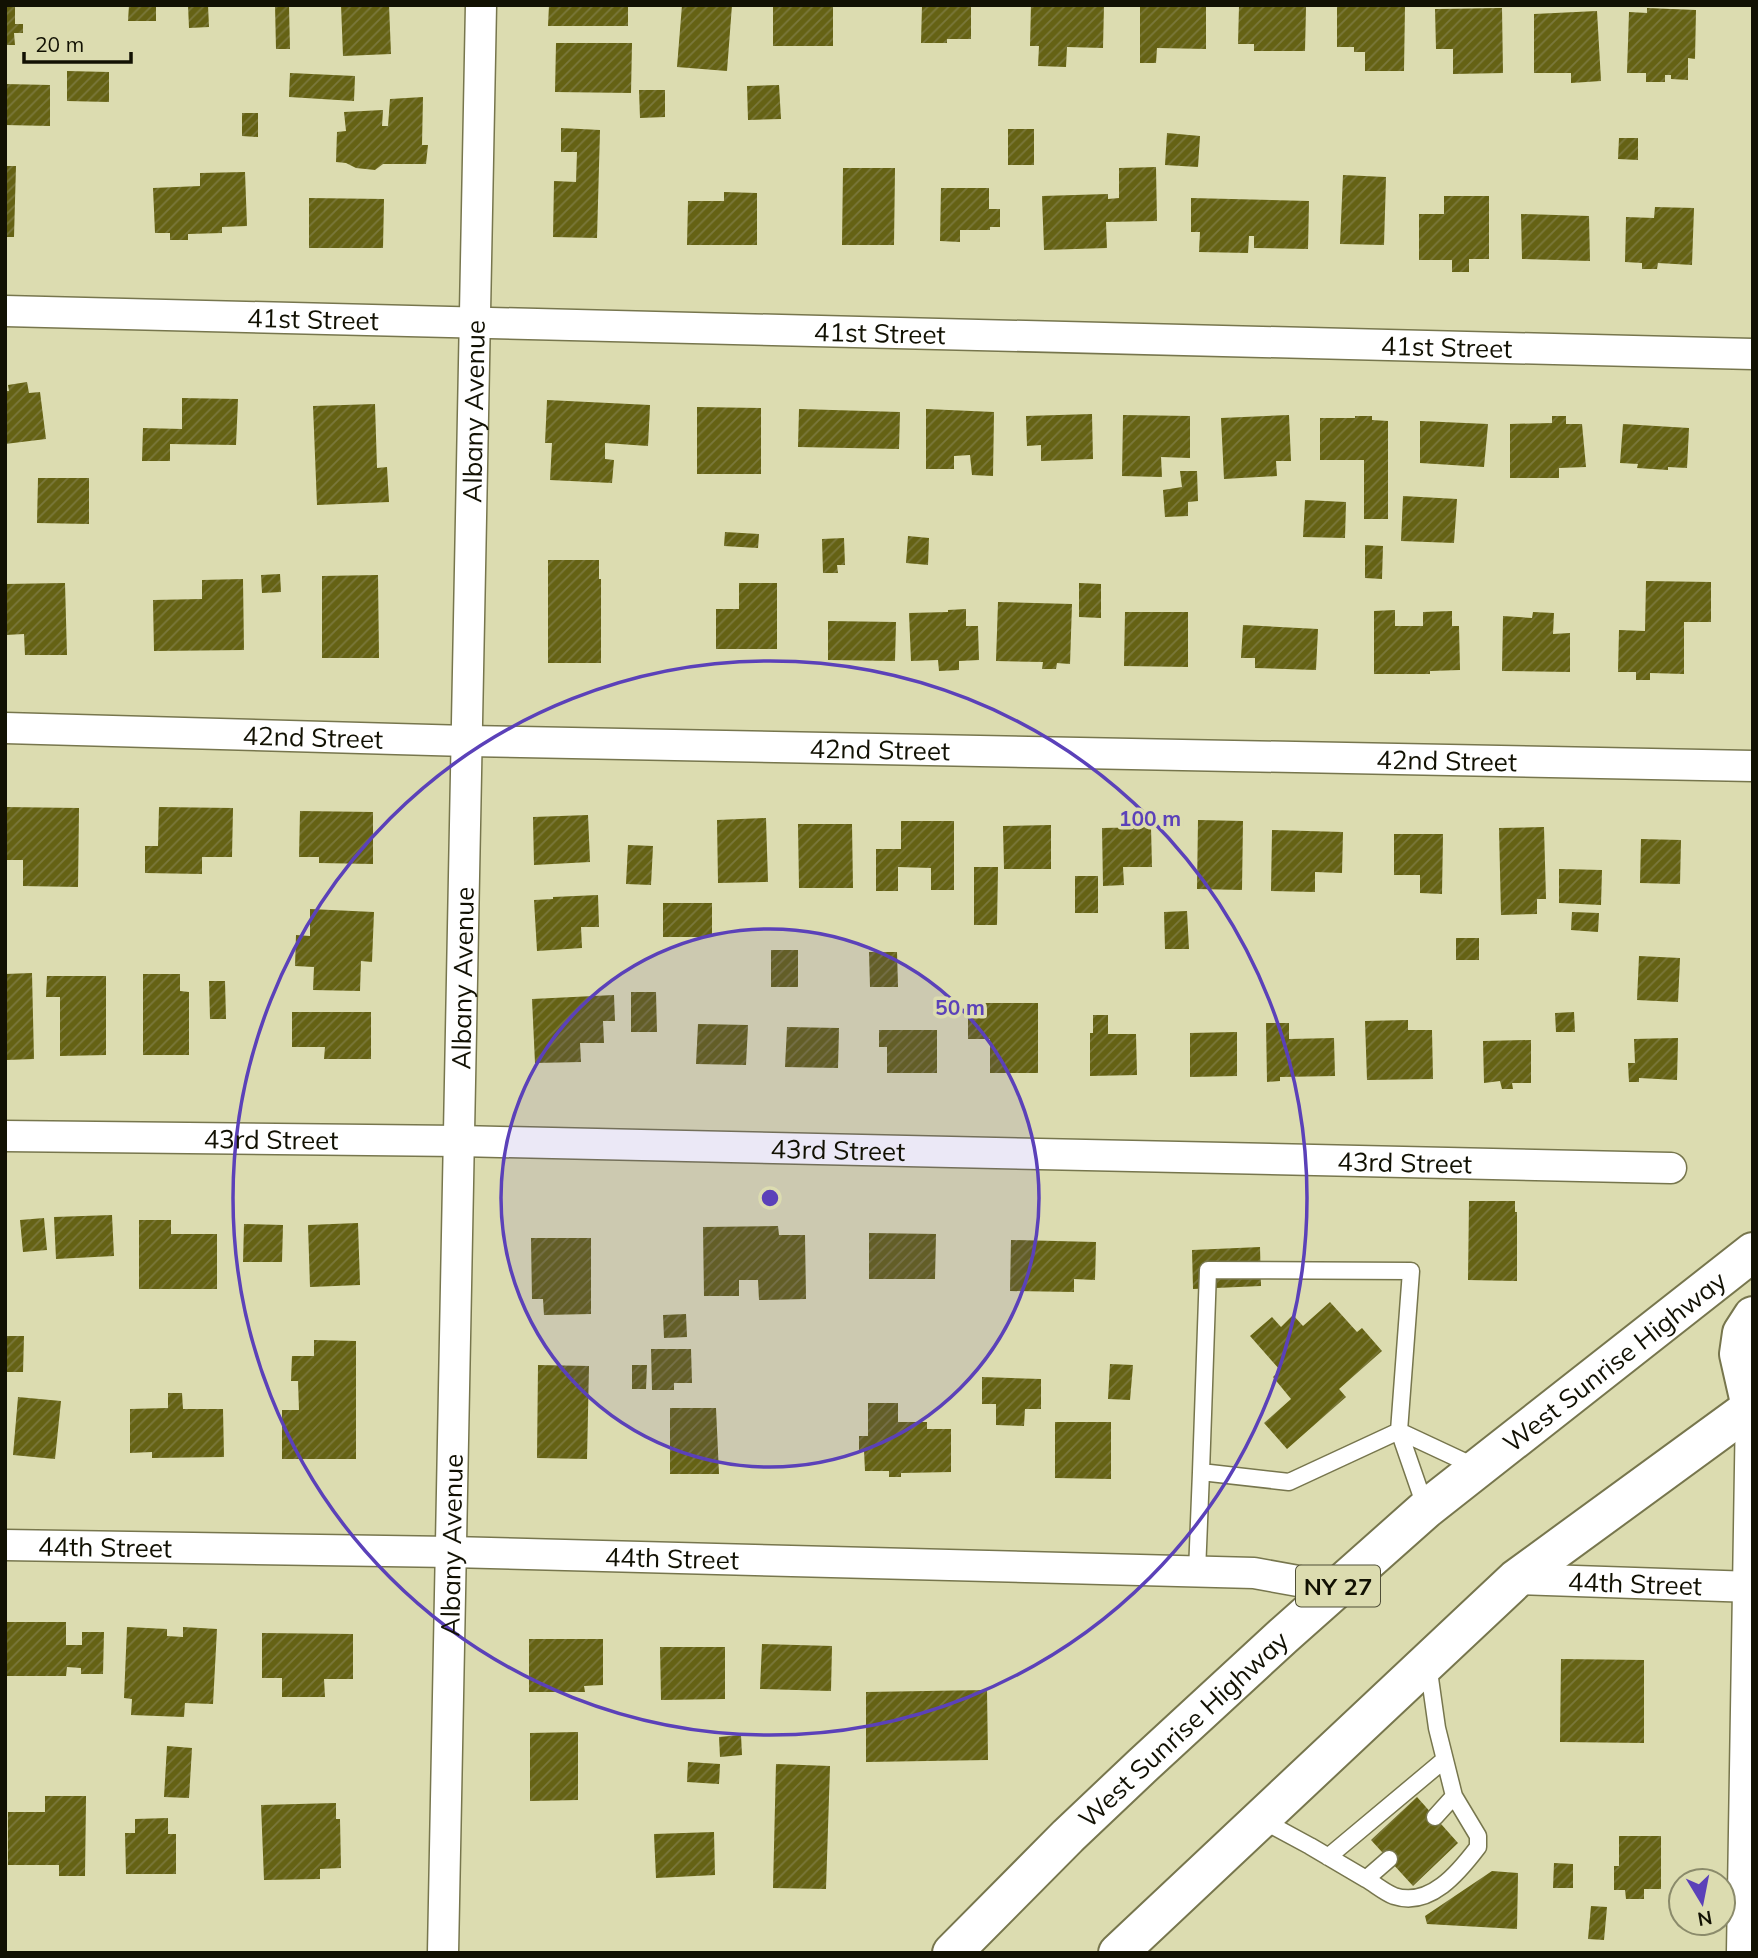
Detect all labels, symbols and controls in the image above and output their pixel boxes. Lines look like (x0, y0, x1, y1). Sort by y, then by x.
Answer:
scale bar (24, 21, 131, 65)
text: 20 m (35, 31, 84, 57)
street label: 41st Street (247, 300, 379, 337)
street label: 41st Street (813, 314, 946, 351)
street label: Albany Avenue (455, 320, 491, 503)
street label: 41st Street (1380, 328, 1513, 365)
street label: 42nd Street (242, 718, 384, 755)
street label: 42nd Street (809, 731, 950, 767)
street label: 42nd Street (1376, 742, 1517, 778)
text: 100 m (1119, 805, 1181, 831)
street label: Albany Avenue (444, 886, 480, 1070)
text: 50 m (935, 994, 985, 1020)
street label: 43rd Street (203, 1122, 339, 1156)
street label: 43rd Street (770, 1131, 906, 1167)
street label: 43rd Street (1337, 1144, 1473, 1180)
centre of rings (758, 1186, 782, 1210)
street label: West Sunrise Highway (1496, 1263, 1733, 1459)
street label: Albany Avenue (433, 1453, 469, 1637)
street label: 44th Street (38, 1529, 172, 1564)
street label: 44th Street (604, 1540, 739, 1576)
street label: 44th Street (1567, 1564, 1703, 1602)
road number: NY 27 (1296, 1566, 1380, 1606)
street label: West Sunrise Highway (1071, 1623, 1295, 1834)
north arrow (1667, 1867, 1737, 1937)
text: N (1696, 1906, 1714, 1932)

